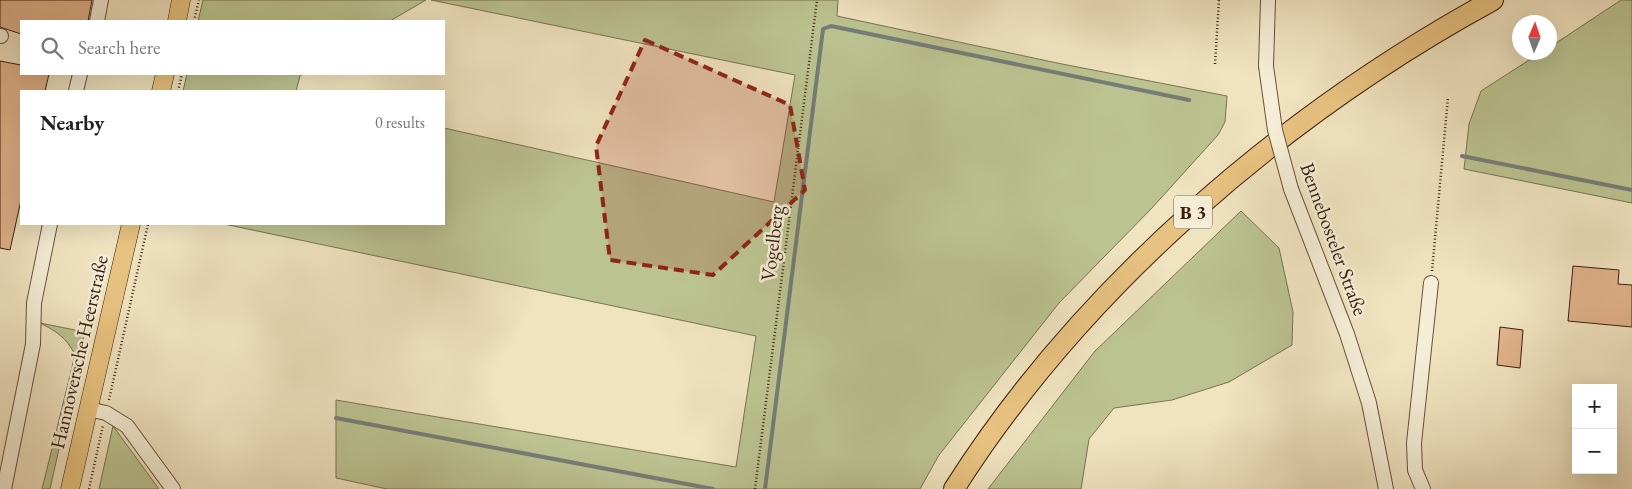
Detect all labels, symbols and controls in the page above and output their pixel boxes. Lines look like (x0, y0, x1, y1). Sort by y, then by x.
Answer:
north arrow (1512, 15, 1557, 60)
search box (20, 20, 445, 75)
icon: search (38, 34, 66, 62)
text: Search here (78, 35, 160, 60)
text: Nearby (40, 109, 104, 136)
text: 0 results (375, 112, 425, 133)
street label: Bennebosteler Straße (1294, 159, 1374, 319)
road number: B 3 (1174, 196, 1212, 228)
street label: Vogelberg (754, 203, 790, 282)
street label: Hannoversche Heerstraße (44, 252, 114, 451)
map controls (1572, 384, 1617, 474)
button: + (1572, 384, 1617, 429)
button: − (1572, 429, 1617, 474)

